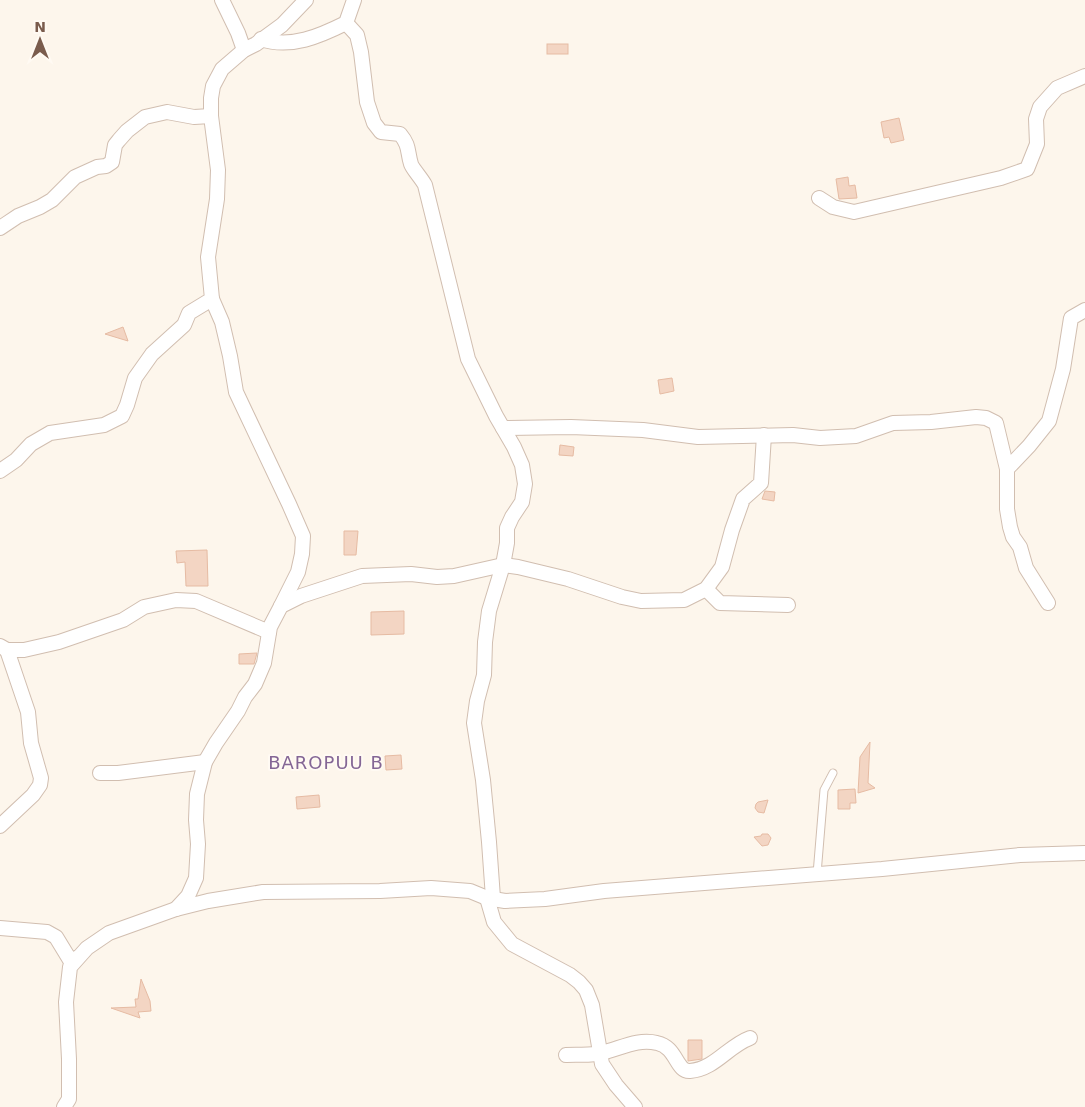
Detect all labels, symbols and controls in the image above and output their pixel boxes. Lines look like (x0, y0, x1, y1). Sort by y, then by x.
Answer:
north arrow (15, 15, 65, 65)
text: N (34, 19, 46, 35)
district label: BAROPUU B (268, 752, 384, 773)

